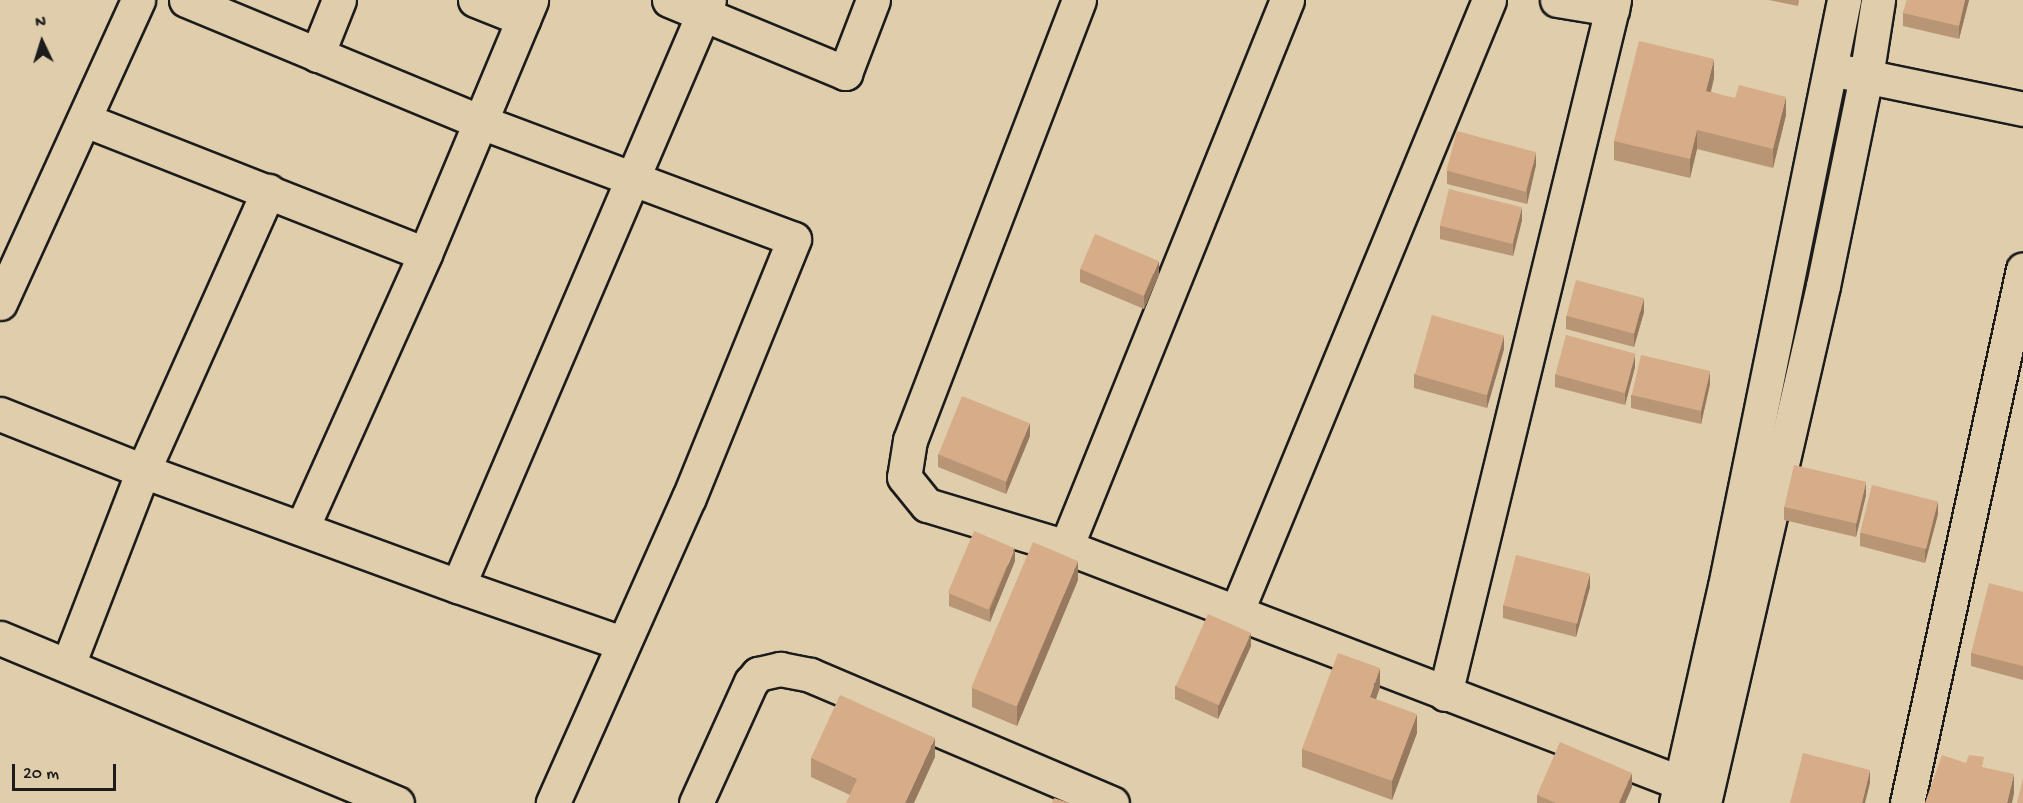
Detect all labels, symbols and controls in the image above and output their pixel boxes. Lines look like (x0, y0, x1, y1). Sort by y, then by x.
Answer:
north arrow (12, 12, 72, 72)
text: N (35, 14, 47, 33)
scale bar (15, 752, 118, 790)
text: 20 m (23, 764, 59, 785)

